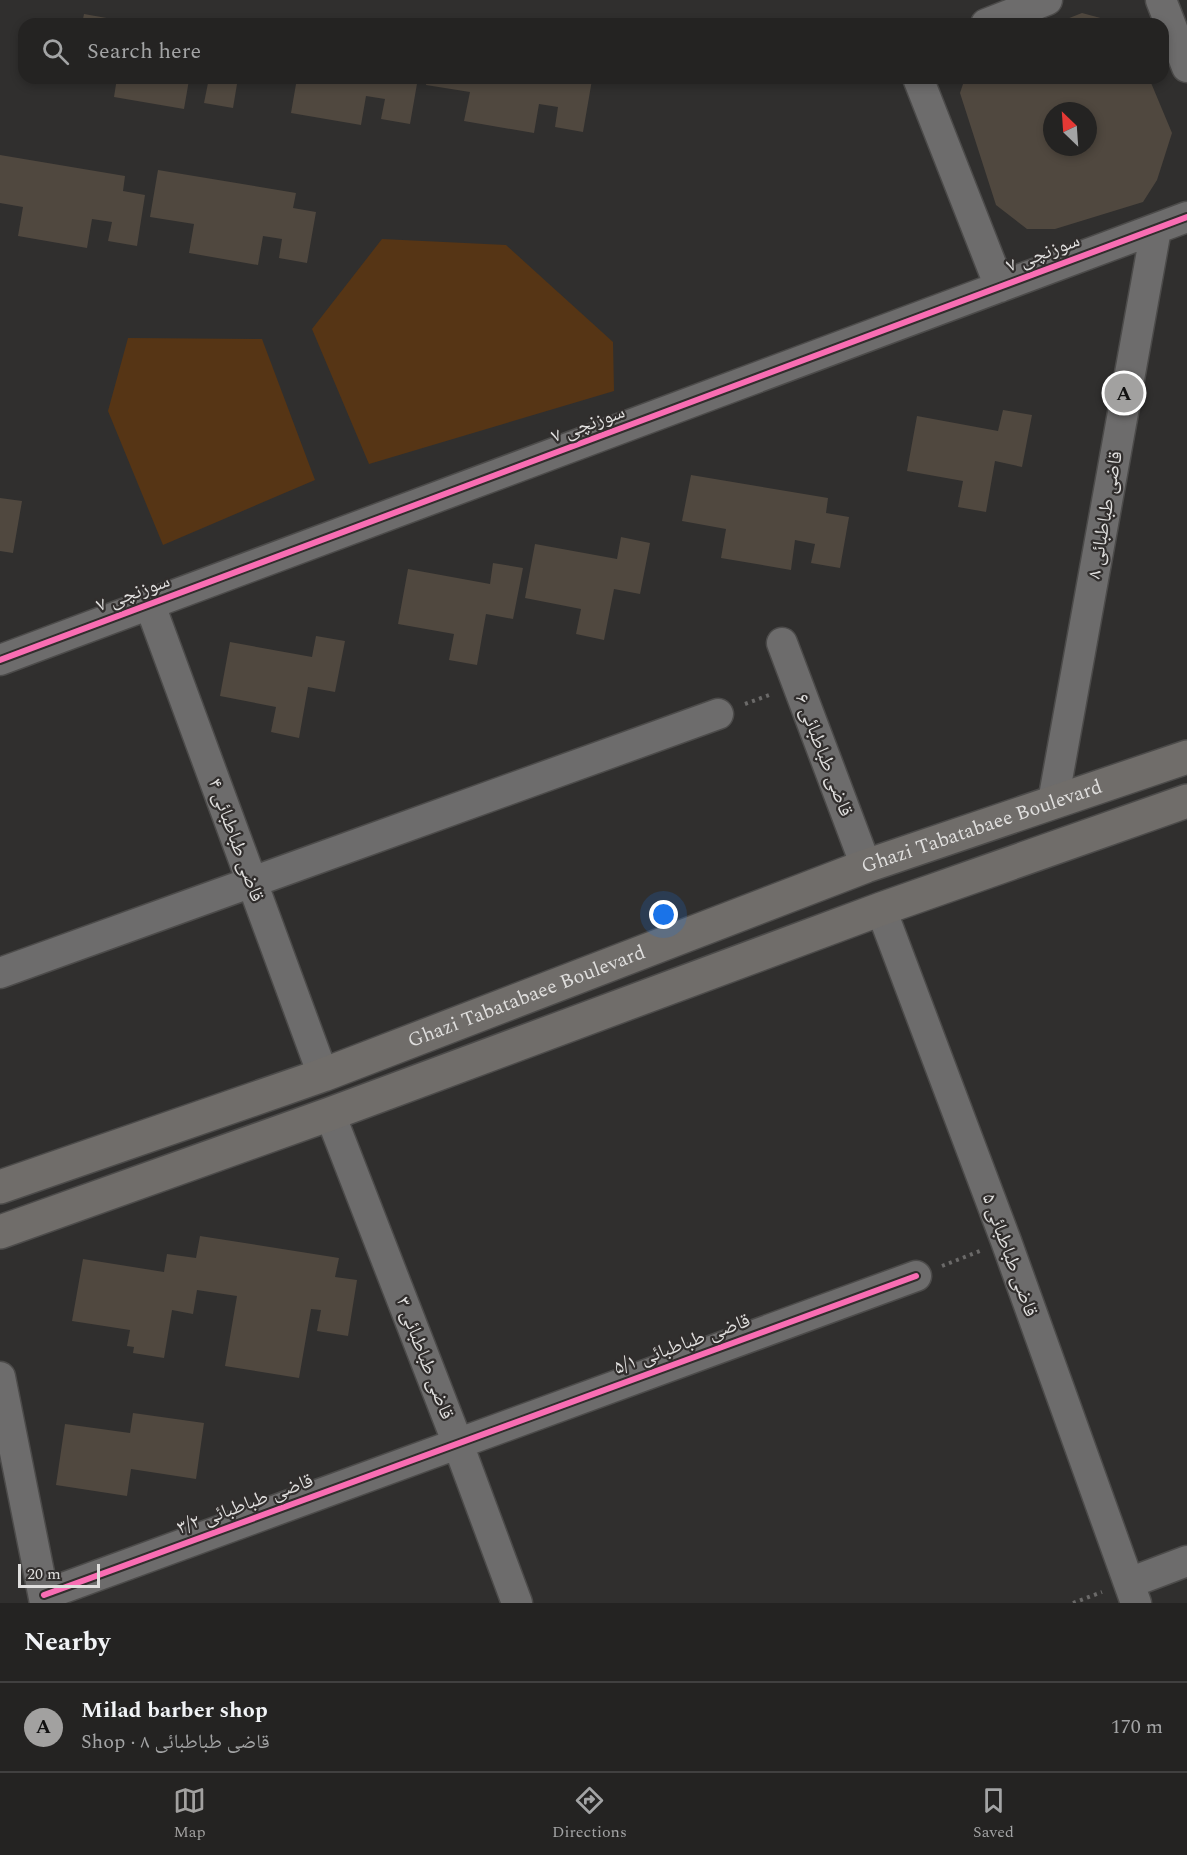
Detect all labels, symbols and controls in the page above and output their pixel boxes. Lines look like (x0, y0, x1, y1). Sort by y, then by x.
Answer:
search box (18, 18, 1169, 84)
icon: search (39, 35, 72, 68)
text: Search here (87, 35, 201, 68)
north arrow (1043, 102, 1097, 156)
street label: سوزنچی ۷ (1002, 225, 1084, 281)
pin: A (1104, 370, 1144, 416)
street label: سوزنچی ۷ (547, 397, 629, 451)
street label: قاضی طباطبائی ۸ (1079, 449, 1131, 581)
street label: سوزنچی ۷ (92, 566, 174, 620)
street label: قاضی طباطبائی ۶ (787, 689, 861, 821)
street label: Ghazi Tabatabaee Boulevard (857, 772, 1106, 882)
street label: قاضی طباطبائی ۴ (200, 774, 272, 906)
your location (649, 900, 678, 929)
street label: Ghazi Tabatabaee Boulevard (403, 937, 650, 1056)
street label: قاضی طباطبائی ۵ (974, 1189, 1046, 1321)
street label: قاضی طباطبائی ۳ (388, 1292, 462, 1424)
street label: قاضی طباطبائی ۵/۱ (610, 1305, 754, 1383)
street label: قاضی طباطبائی ۳/۲ (173, 1465, 317, 1543)
scale bar (18, 1561, 100, 1588)
text: 20 m (27, 1562, 61, 1586)
text: Nearby (24, 1622, 110, 1662)
text: Milad barber shop (81, 1694, 268, 1727)
text: A (36, 1712, 51, 1742)
text: 170 m (1111, 1712, 1163, 1742)
text: Shop · قاضی طباطبائی ۸ (81, 1727, 270, 1757)
tab: Map (173, 1784, 206, 1844)
tab: Directions (552, 1784, 627, 1844)
tab: Saved (973, 1784, 1014, 1844)

